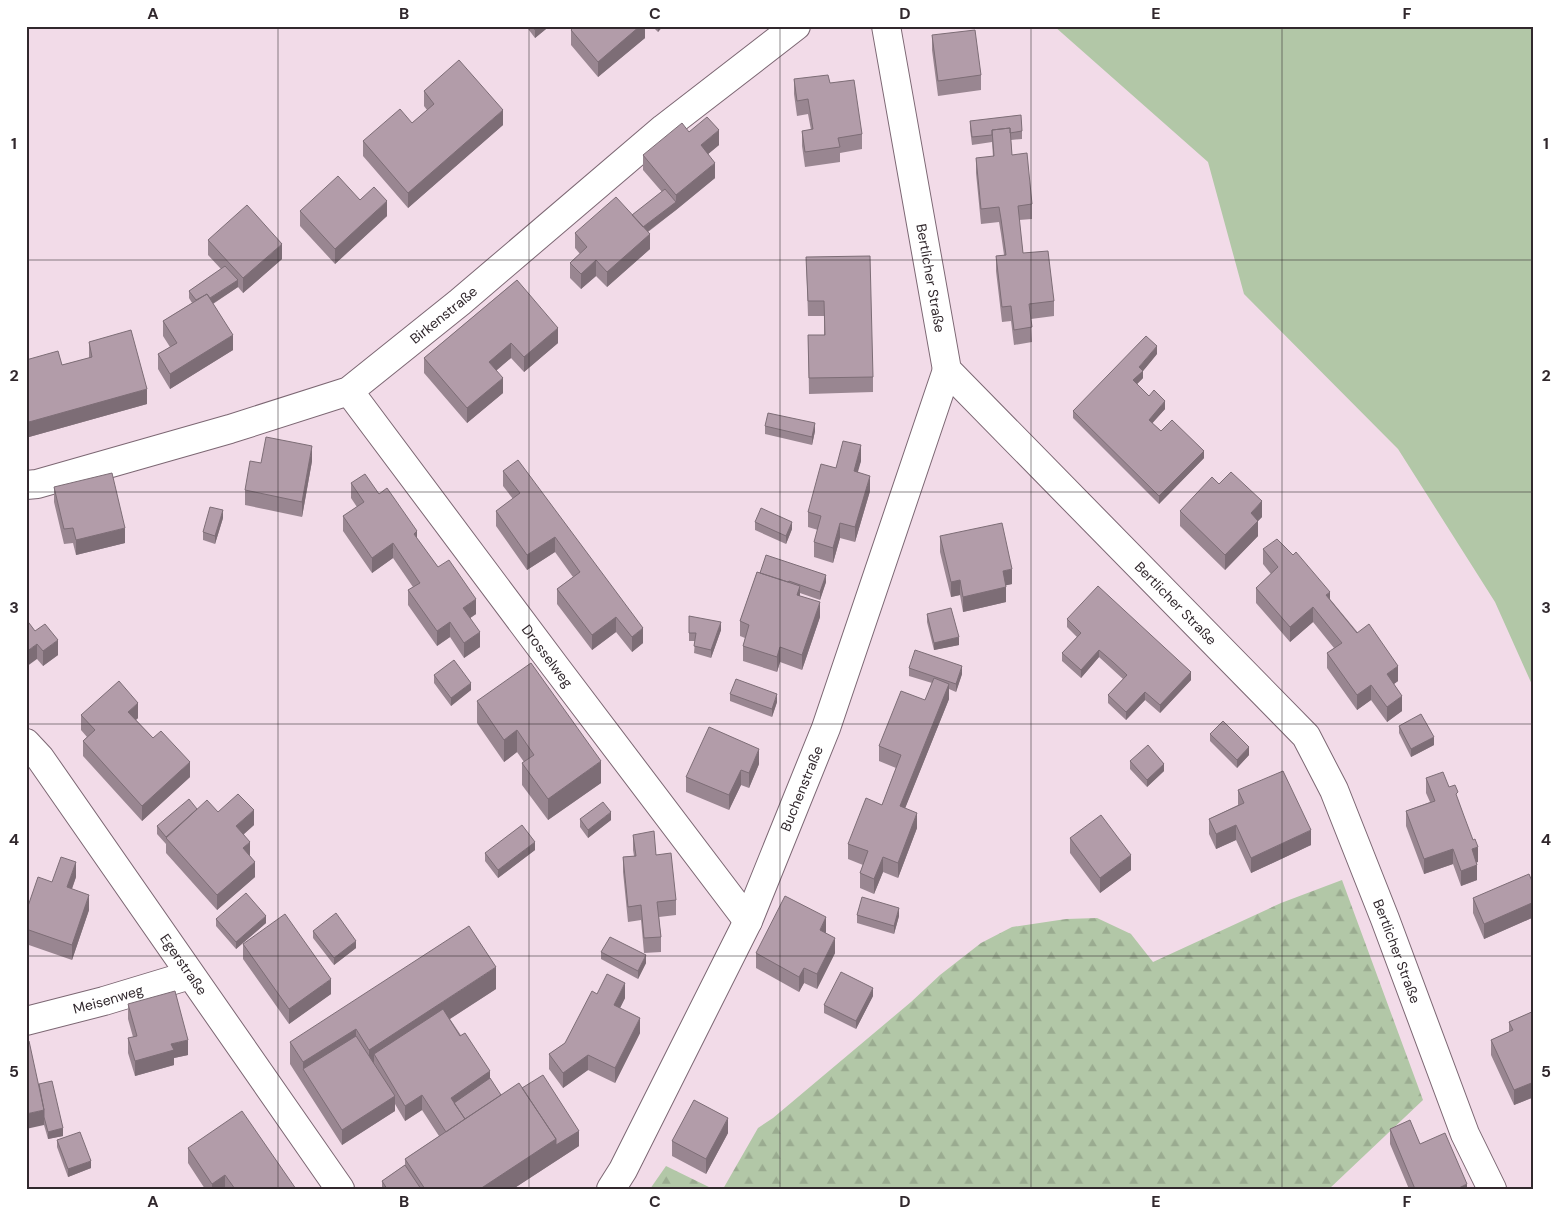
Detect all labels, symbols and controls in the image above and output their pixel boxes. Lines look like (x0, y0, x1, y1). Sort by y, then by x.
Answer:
text: A (147, 3, 159, 24)
text: B (399, 3, 409, 24)
text: C (649, 3, 661, 24)
text: D (899, 3, 911, 24)
text: E (1151, 3, 1161, 24)
text: F (1403, 3, 1412, 24)
text: 1 (11, 133, 17, 154)
text: 1 (1543, 133, 1549, 154)
street label: Bertlicher Straße (912, 222, 949, 334)
street label: Birkenstraße (406, 282, 481, 348)
text: 2 (9, 365, 19, 386)
text: 2 (1541, 365, 1551, 386)
street label: Bertlicher Straße (1131, 558, 1221, 649)
text: 3 (9, 597, 19, 618)
text: 3 (1541, 597, 1551, 618)
street label: Drosselweg (518, 621, 577, 691)
street label: Buchenstraße (776, 743, 827, 834)
text: 4 (9, 829, 19, 850)
text: 4 (1541, 829, 1551, 850)
street label: Bertlicher Straße (1369, 897, 1425, 1006)
street label: Egerstraße (156, 930, 211, 999)
street label: Meisenweg (71, 981, 146, 1018)
text: 5 (9, 1061, 19, 1082)
text: 5 (1541, 1061, 1551, 1082)
text: A (147, 1191, 159, 1212)
text: B (399, 1191, 409, 1212)
text: C (649, 1191, 661, 1212)
text: D (899, 1191, 911, 1212)
text: E (1151, 1191, 1161, 1212)
text: F (1403, 1191, 1412, 1212)

